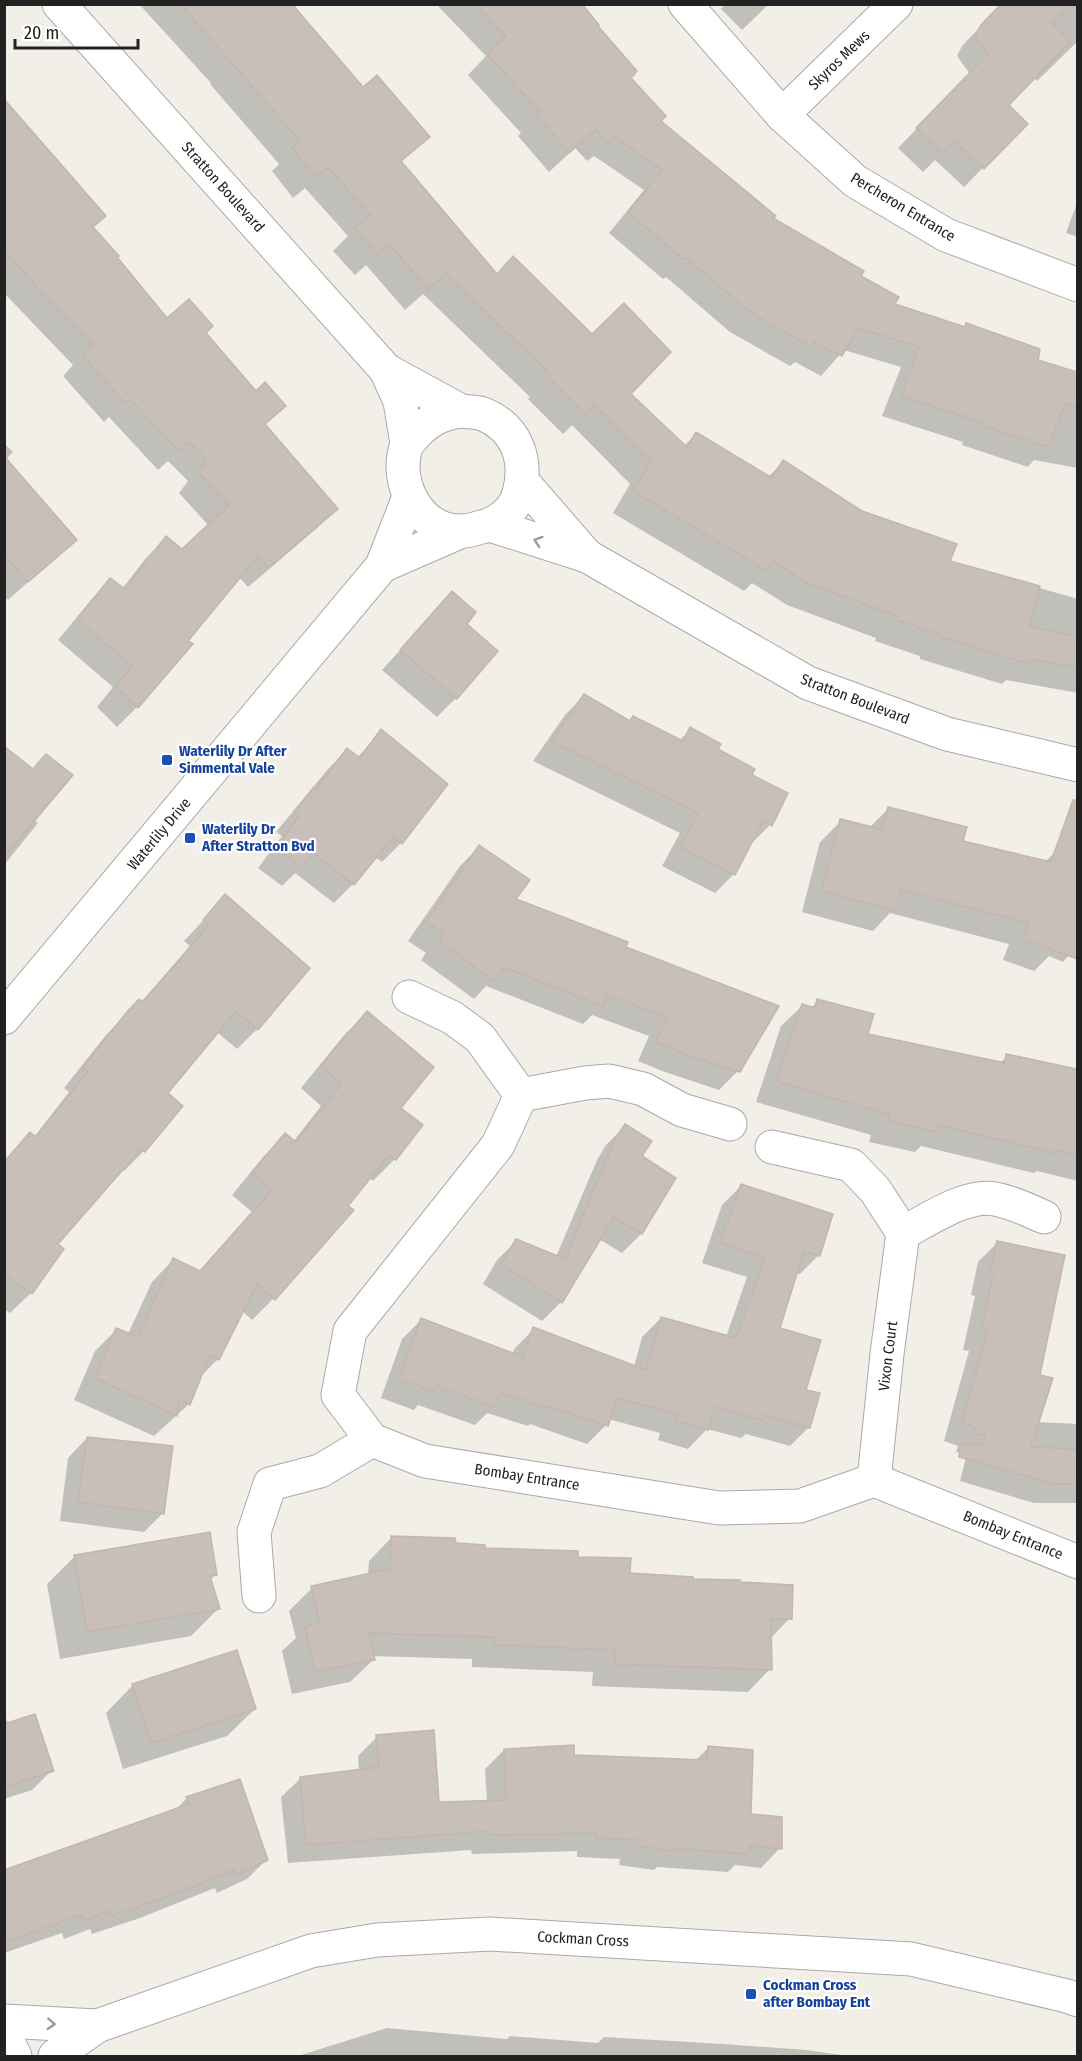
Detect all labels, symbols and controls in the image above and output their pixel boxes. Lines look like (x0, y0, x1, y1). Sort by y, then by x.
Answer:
scale bar (15, 12, 138, 50)
text: 20 m (24, 22, 59, 44)
street label: Skyros Mews (805, 26, 873, 94)
street label: Stratton Boulevard (178, 138, 268, 236)
street label: Percheron Entrance (847, 169, 959, 245)
one-way arrow (533, 536, 544, 548)
street label: Stratton Boulevard (798, 670, 912, 728)
place label: Waterlily Dr After Simmental Vale (179, 742, 287, 777)
marker: Waterlily Dr After Simmental Vale (160, 753, 174, 767)
street label: Waterlily Drive (124, 794, 194, 874)
place label: Waterlily Dr After Stratton Bvd (201, 820, 315, 855)
marker: Waterlily Dr After Stratton Bvd (183, 831, 197, 845)
street label: Vixon Court (875, 1320, 901, 1392)
street label: Bombay Entrance (473, 1460, 581, 1494)
street label: Bombay Entrance (960, 1507, 1066, 1563)
street label: Cockman Cross (537, 1928, 629, 1950)
place label: Cockman Cross after Bombay Ent (763, 1976, 871, 2011)
marker: Cockman Cross after Bombay Ent (744, 1987, 758, 2001)
one-way arrow (46, 2018, 55, 2031)

